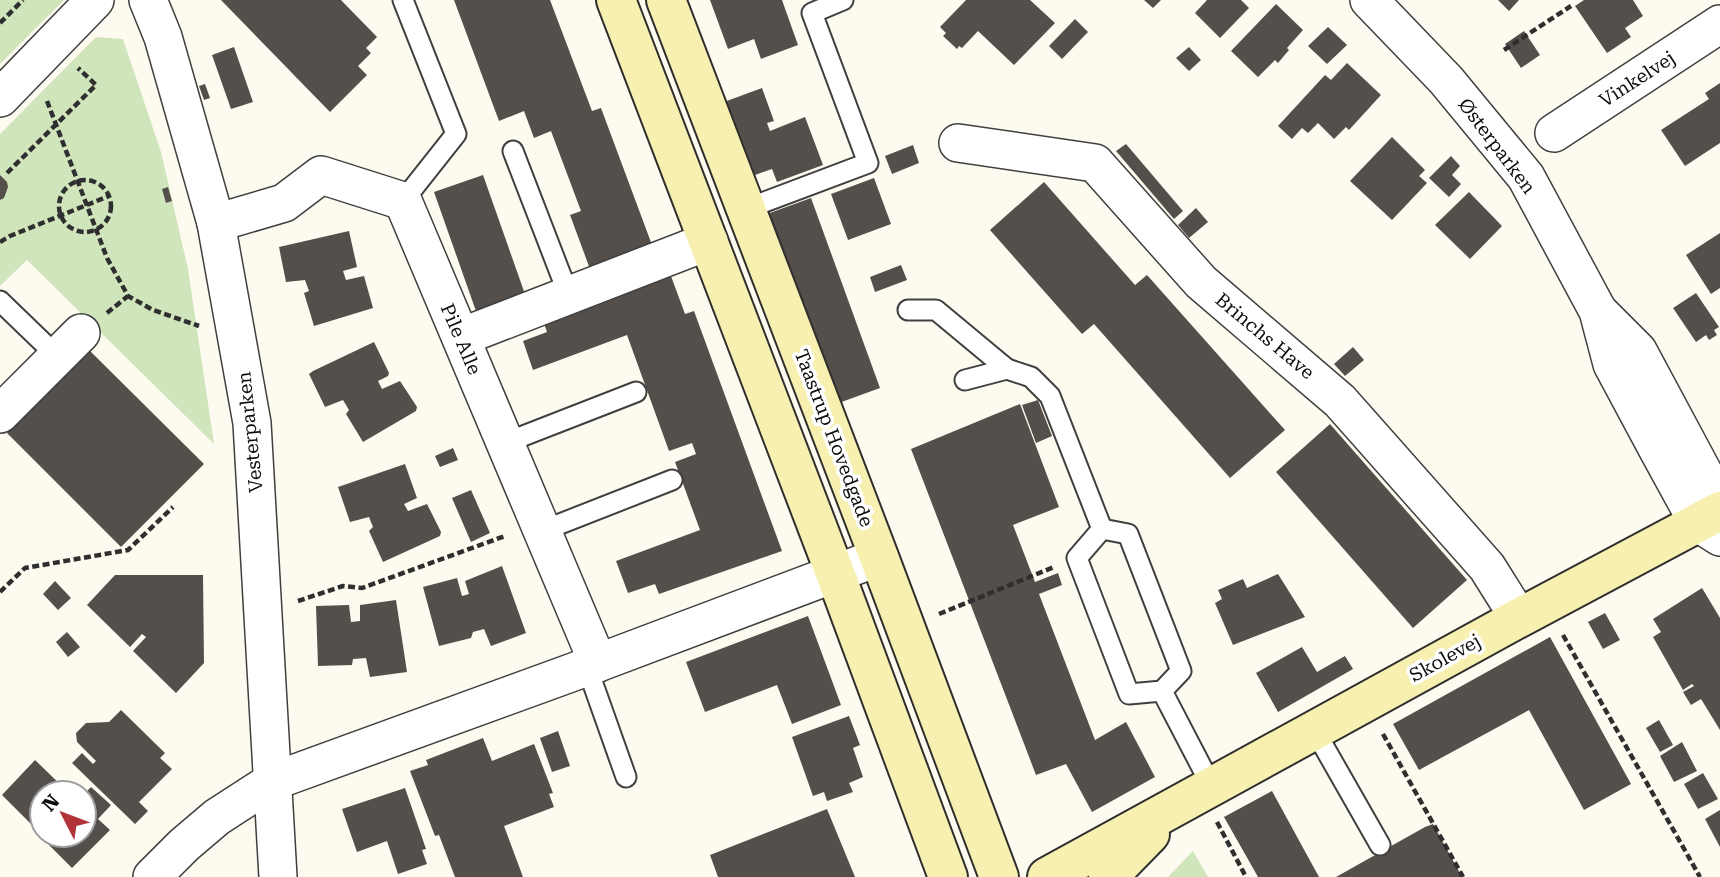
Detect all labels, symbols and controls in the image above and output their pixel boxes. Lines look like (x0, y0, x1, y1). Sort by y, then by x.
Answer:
street label: Vinkelvej (1595, 46, 1679, 112)
street label: Østerparken (1454, 94, 1540, 198)
street label: Brinchs Have (1211, 288, 1319, 384)
street label: Pile Alle (436, 300, 486, 378)
street label: Taastrup Hovedgade (790, 346, 878, 530)
street label: Vesterparken (232, 370, 268, 494)
street label: Skolevej (1405, 629, 1485, 687)
north arrow (28, 779, 98, 849)
text: N (37, 790, 64, 816)

